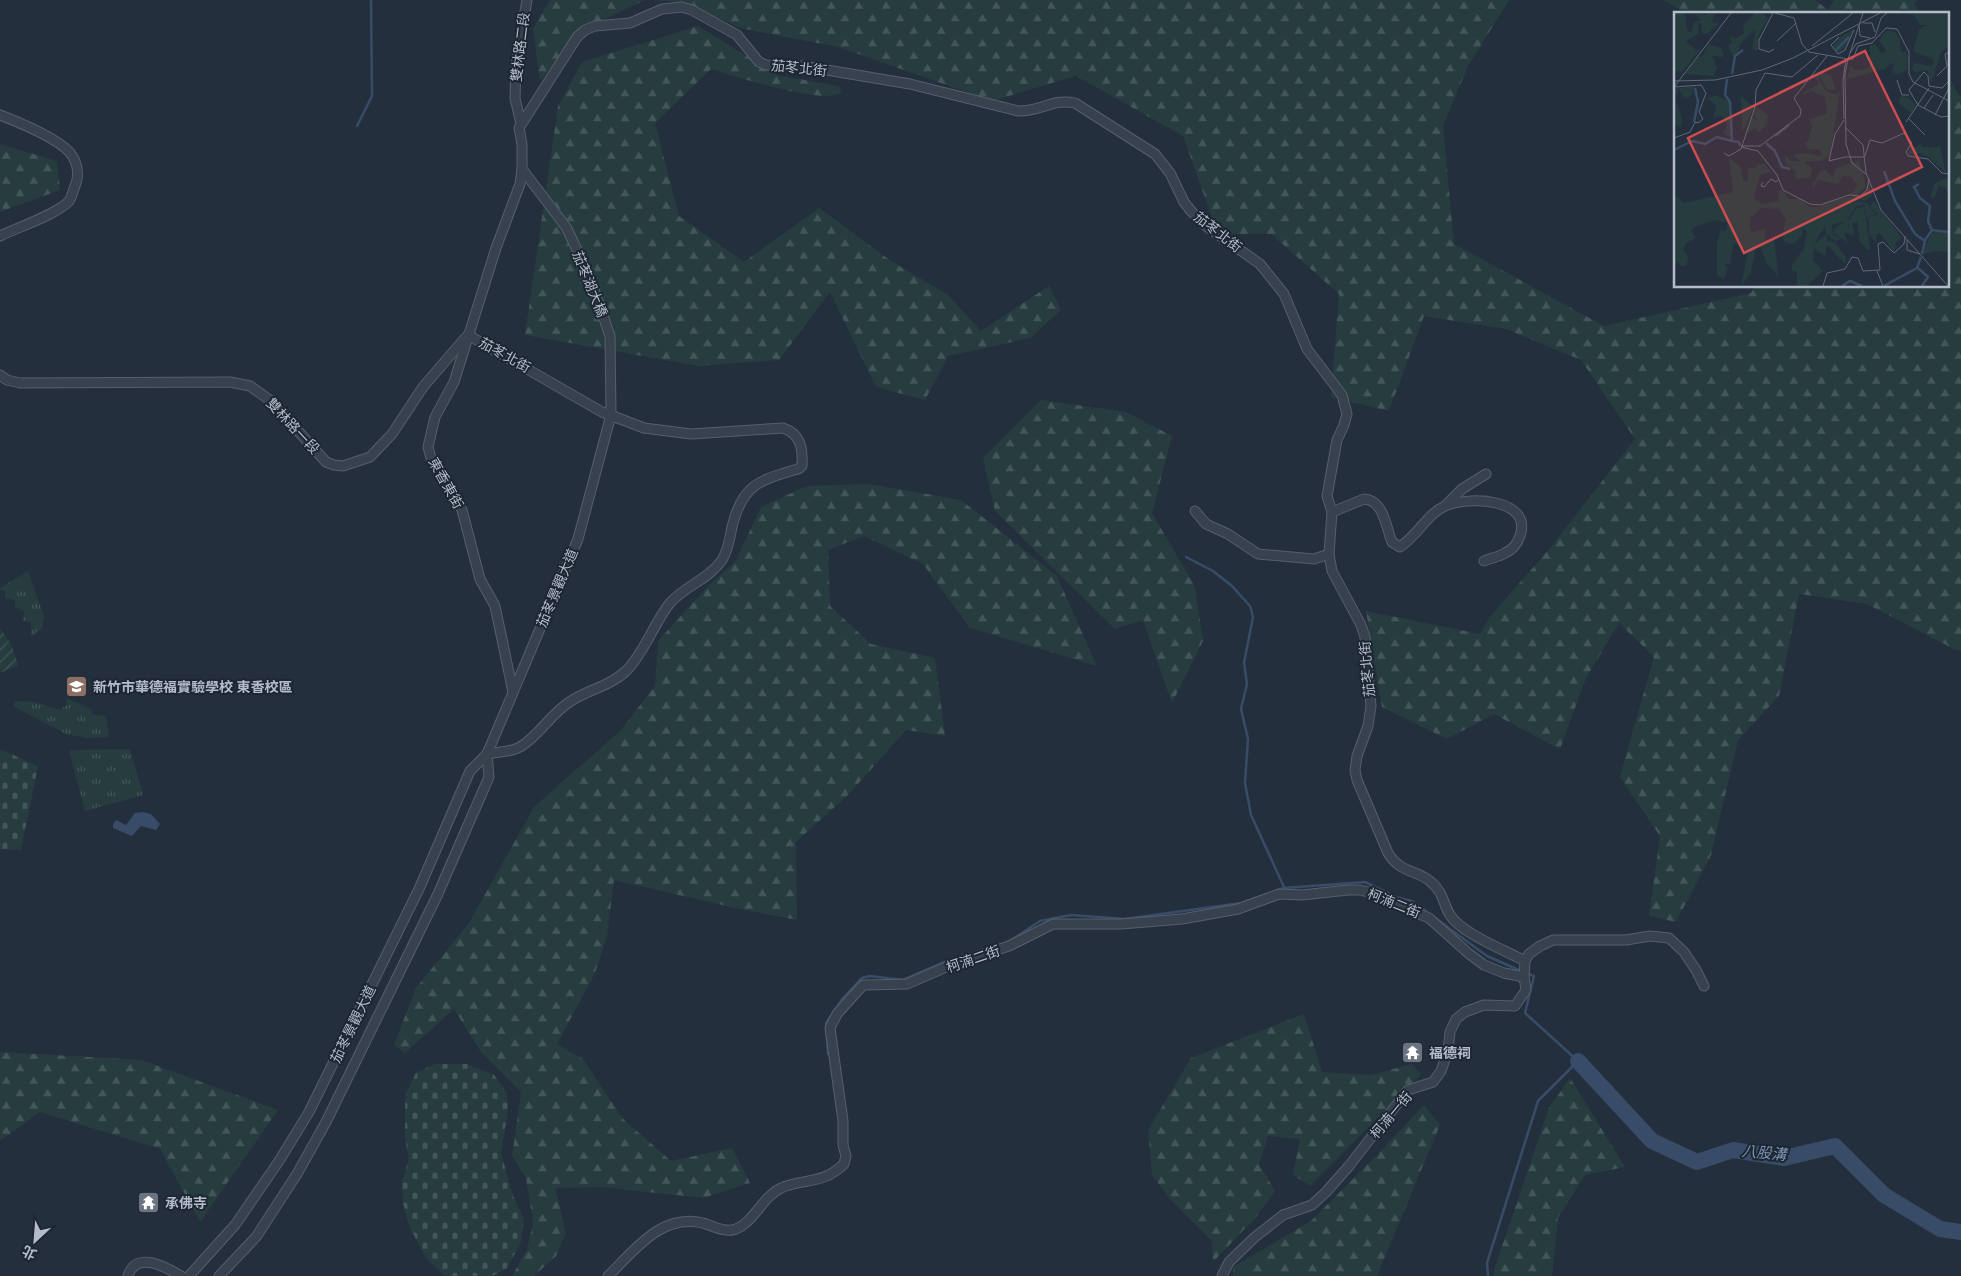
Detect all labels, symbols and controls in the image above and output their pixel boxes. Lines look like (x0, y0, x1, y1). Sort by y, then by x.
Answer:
street label: 雙林路二段 (507, 11, 532, 83)
inset map (1674, 12, 1948, 288)
street label: 茄苳北街 (770, 56, 828, 79)
street label: 茄苳北街 (1191, 208, 1246, 256)
street label: 茄苳湖大橋 (569, 248, 611, 319)
street label: 茄苳北街 (477, 334, 534, 376)
street label: 雙林路一段 (263, 394, 323, 457)
street label: 東香東街 (425, 454, 467, 511)
street label: 茄苳景觀大道 (532, 546, 581, 630)
street label: 茄苳北街 (1356, 640, 1377, 698)
school or university icon: 新竹市華德福實驗學校 東香校區 (65, 675, 89, 699)
place label: 新竹市華德福實驗學校 東香校區 (93, 678, 293, 695)
street label: 柯湳二街 (1365, 884, 1423, 921)
street label: 柯湳二街 (944, 941, 1002, 976)
street label: 茄苳景觀大道 (326, 982, 379, 1065)
temple icon: 福德祠 (1401, 1041, 1425, 1065)
place label: 福德祠 (1429, 1044, 1471, 1061)
street label: 柯湳一街 (1366, 1088, 1415, 1142)
water label: 八股溝 (1741, 1141, 1789, 1163)
temple icon: 承佛寺 (137, 1191, 161, 1215)
place label: 承佛寺 (165, 1194, 207, 1211)
north arrow (10, 1216, 60, 1266)
text: 北 (19, 1242, 39, 1264)

